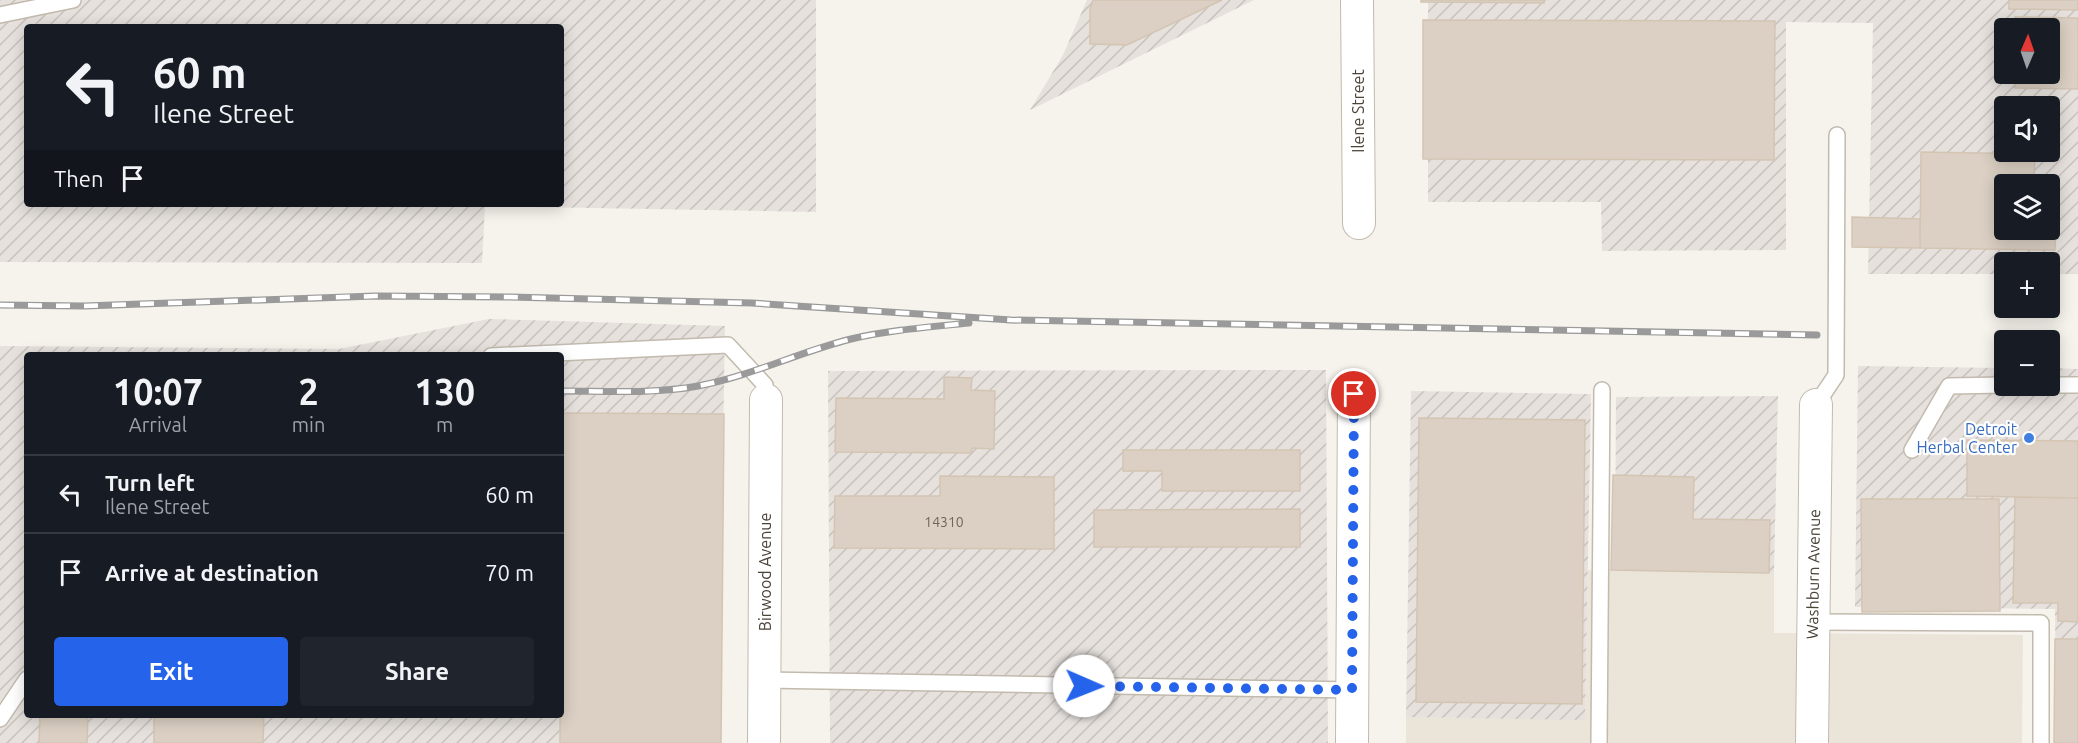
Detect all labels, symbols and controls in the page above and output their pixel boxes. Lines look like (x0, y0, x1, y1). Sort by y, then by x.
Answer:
north arrow (1994, 18, 2060, 84)
map controls (1994, 18, 2060, 396)
icon: left (54, 48, 132, 126)
text: 60 m (153, 49, 247, 96)
street label: Ilene Street (1349, 69, 1367, 153)
button: sound (1994, 96, 2060, 162)
text: Ilene Street (153, 98, 294, 128)
icon: arrive (116, 162, 149, 195)
text: Then (54, 166, 104, 191)
button: layers (1994, 174, 2060, 240)
button: + (1994, 252, 2060, 318)
button: − (1994, 330, 2060, 396)
pin (1328, 368, 1379, 419)
text: 10:07 (113, 371, 203, 412)
text: 2 (298, 371, 319, 412)
text: 130 (414, 371, 475, 412)
icon: arrive (1337, 377, 1370, 410)
text: Arrival (129, 413, 187, 436)
text: min (292, 413, 325, 436)
text: m (436, 413, 453, 436)
place label: Detroit Herbal Center (1917, 420, 2018, 456)
marker: Detroit Herbal Center (2022, 431, 2036, 445)
text: Turn left (105, 470, 195, 495)
icon: left (54, 478, 87, 511)
text: 60 m (485, 482, 534, 507)
text: Ilene Street (105, 495, 209, 518)
street label: Washburn Avenue (1803, 509, 1823, 639)
street label: Birwood Avenue (756, 513, 774, 631)
house number: 14310 (924, 514, 964, 530)
icon: arrive (54, 556, 87, 589)
text: Arrive at destination (105, 560, 319, 585)
text: 70 m (485, 560, 534, 585)
button: Exit (54, 637, 288, 706)
button: Share (300, 637, 534, 706)
position arrow (1052, 654, 1116, 718)

